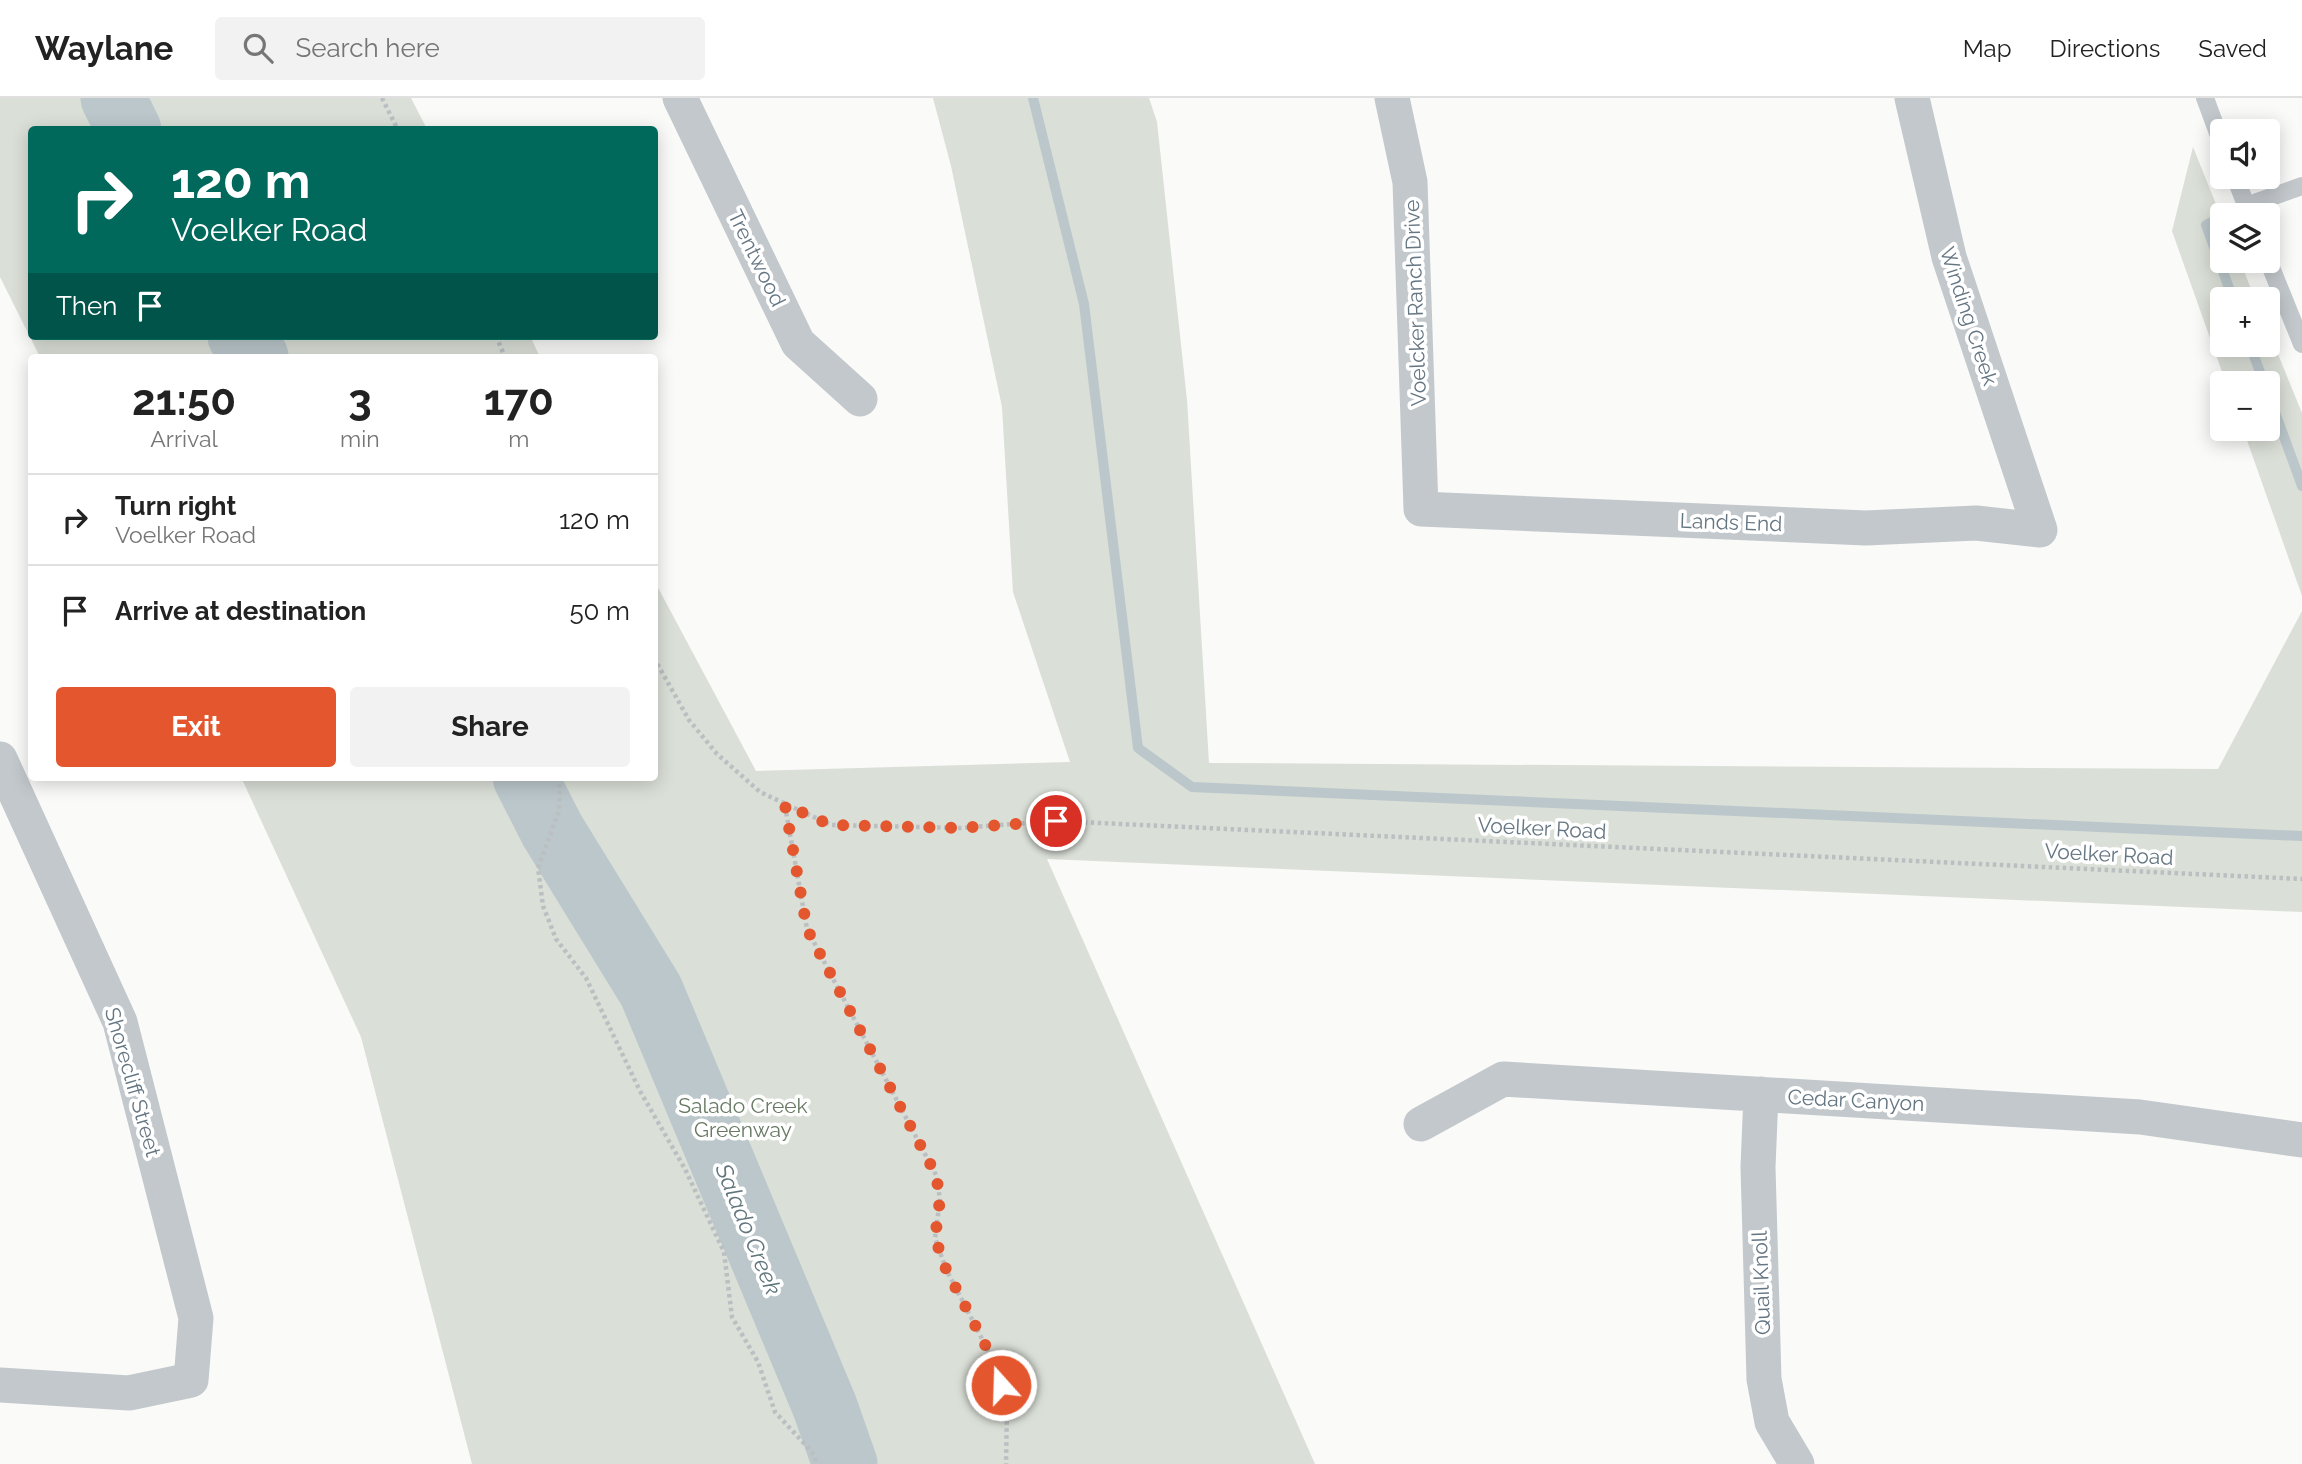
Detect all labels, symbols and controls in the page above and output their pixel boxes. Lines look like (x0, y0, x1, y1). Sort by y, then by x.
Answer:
search box (215, 17, 705, 80)
text: Waylane (35, 29, 173, 68)
icon: search (239, 29, 277, 67)
text: Search here (295, 33, 440, 63)
text: Map (1963, 34, 2012, 63)
text: Directions (2050, 34, 2160, 63)
text: Saved (2198, 34, 2267, 63)
map controls (2210, 119, 2280, 441)
button: sound (2210, 119, 2280, 189)
text: 120 m (171, 152, 310, 209)
icon: right (56, 154, 147, 245)
street label: Voelcker Ranch Drive (1399, 199, 1431, 407)
button: layers (2210, 203, 2280, 273)
street label: Trentwood (723, 206, 791, 310)
text: Voelker Road (171, 211, 367, 248)
street label: Winding Creek (1935, 244, 2003, 388)
icon: arrive (131, 287, 169, 325)
button: + (2210, 287, 2280, 357)
text: Then (56, 291, 117, 321)
button: − (2210, 371, 2280, 441)
text: 21:50 (132, 376, 236, 425)
text: 3 (348, 376, 372, 425)
text: 170 (484, 376, 554, 425)
text: Arrival (150, 425, 218, 452)
text: min (340, 425, 380, 452)
text: m (508, 425, 529, 452)
text: Turn right (115, 491, 236, 521)
icon: right (56, 501, 94, 539)
text: 120 m (559, 505, 630, 535)
street label: Lands End (1679, 508, 1783, 536)
text: Voelker Road (115, 521, 256, 548)
icon: arrive (56, 592, 94, 630)
text: Arrive at destination (115, 596, 366, 626)
text: 50 m (569, 596, 630, 626)
button: Exit (56, 687, 336, 767)
button: Share (350, 687, 630, 767)
pin (1026, 791, 1086, 851)
icon: arrive (1037, 802, 1075, 840)
street label: Voelker Road (1477, 812, 1607, 844)
street label: Voelker Road (2044, 838, 2174, 870)
street label: Shorecliff Street (100, 1005, 166, 1159)
street label: Cedar Canyon (1787, 1084, 1925, 1116)
park label: Salado Creek Greenway (678, 1093, 808, 1142)
water label: Salado Creek (710, 1158, 788, 1299)
street label: Quail Knoll (1747, 1230, 1775, 1336)
position arrow (964, 1348, 1038, 1422)

